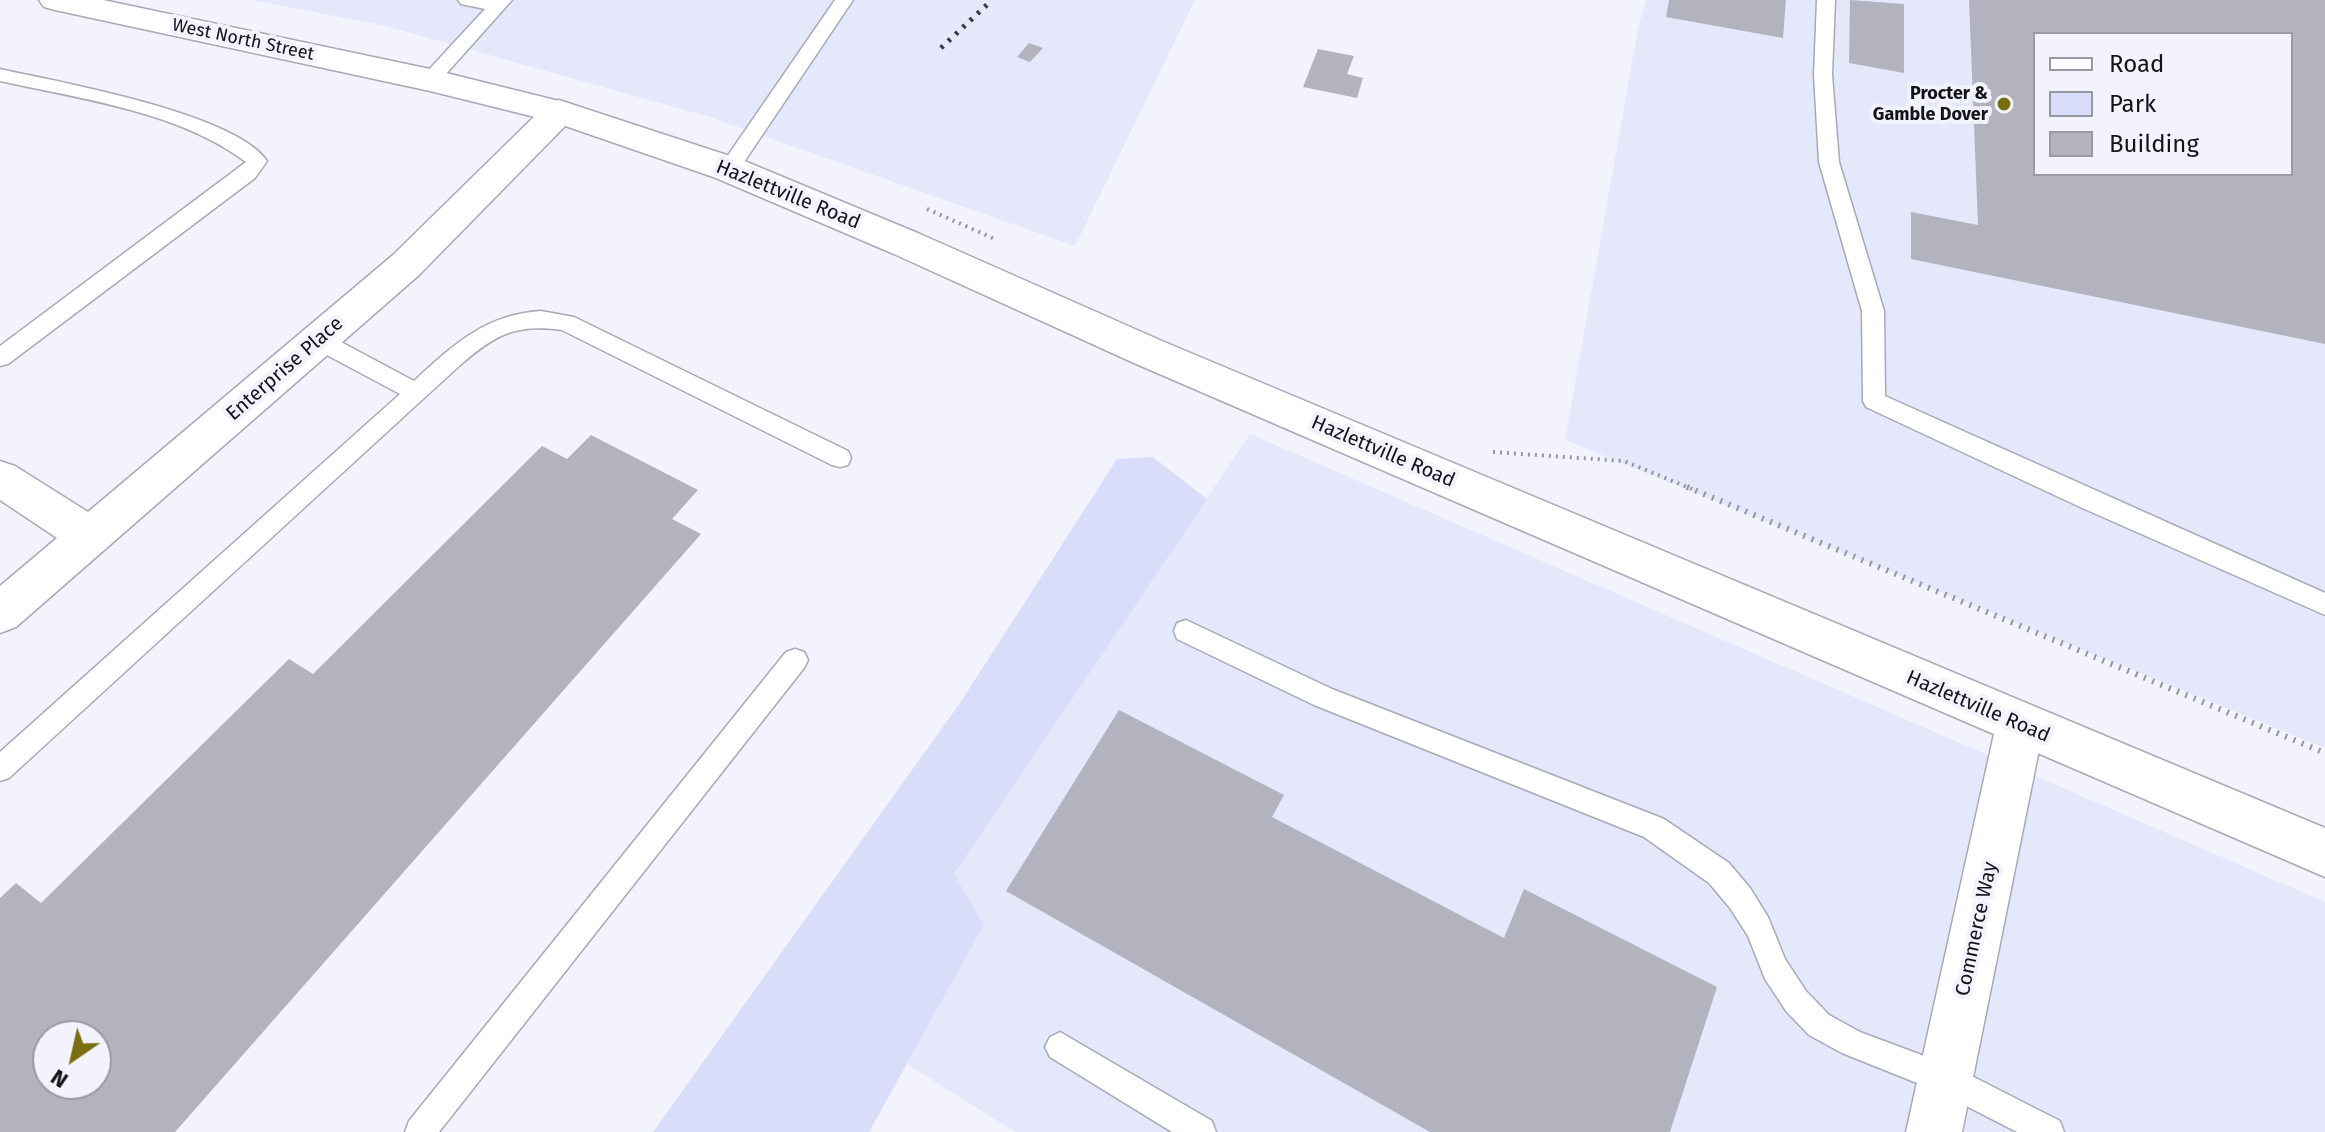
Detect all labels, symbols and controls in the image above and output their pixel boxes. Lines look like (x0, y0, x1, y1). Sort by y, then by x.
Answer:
street label: West North Street (170, 14, 316, 66)
legend (2033, 32, 2293, 176)
text: Road (2109, 50, 2164, 78)
place label: Procter & Gamble Dover (1873, 83, 1988, 126)
text: Park (2109, 90, 2156, 118)
marker: Procter & Gamble Dover (1995, 95, 2013, 113)
text: Building (2109, 130, 2199, 158)
street label: Hazlettville Road (712, 155, 864, 235)
street label: Enterprise Place (222, 312, 348, 426)
street label: Hazlettville Road (1308, 411, 1458, 493)
street label: Hazlettville Road (1903, 666, 2053, 748)
street label: Commerce Way (1951, 860, 2003, 998)
north arrow (32, 1020, 112, 1100)
text: N (46, 1063, 73, 1094)

